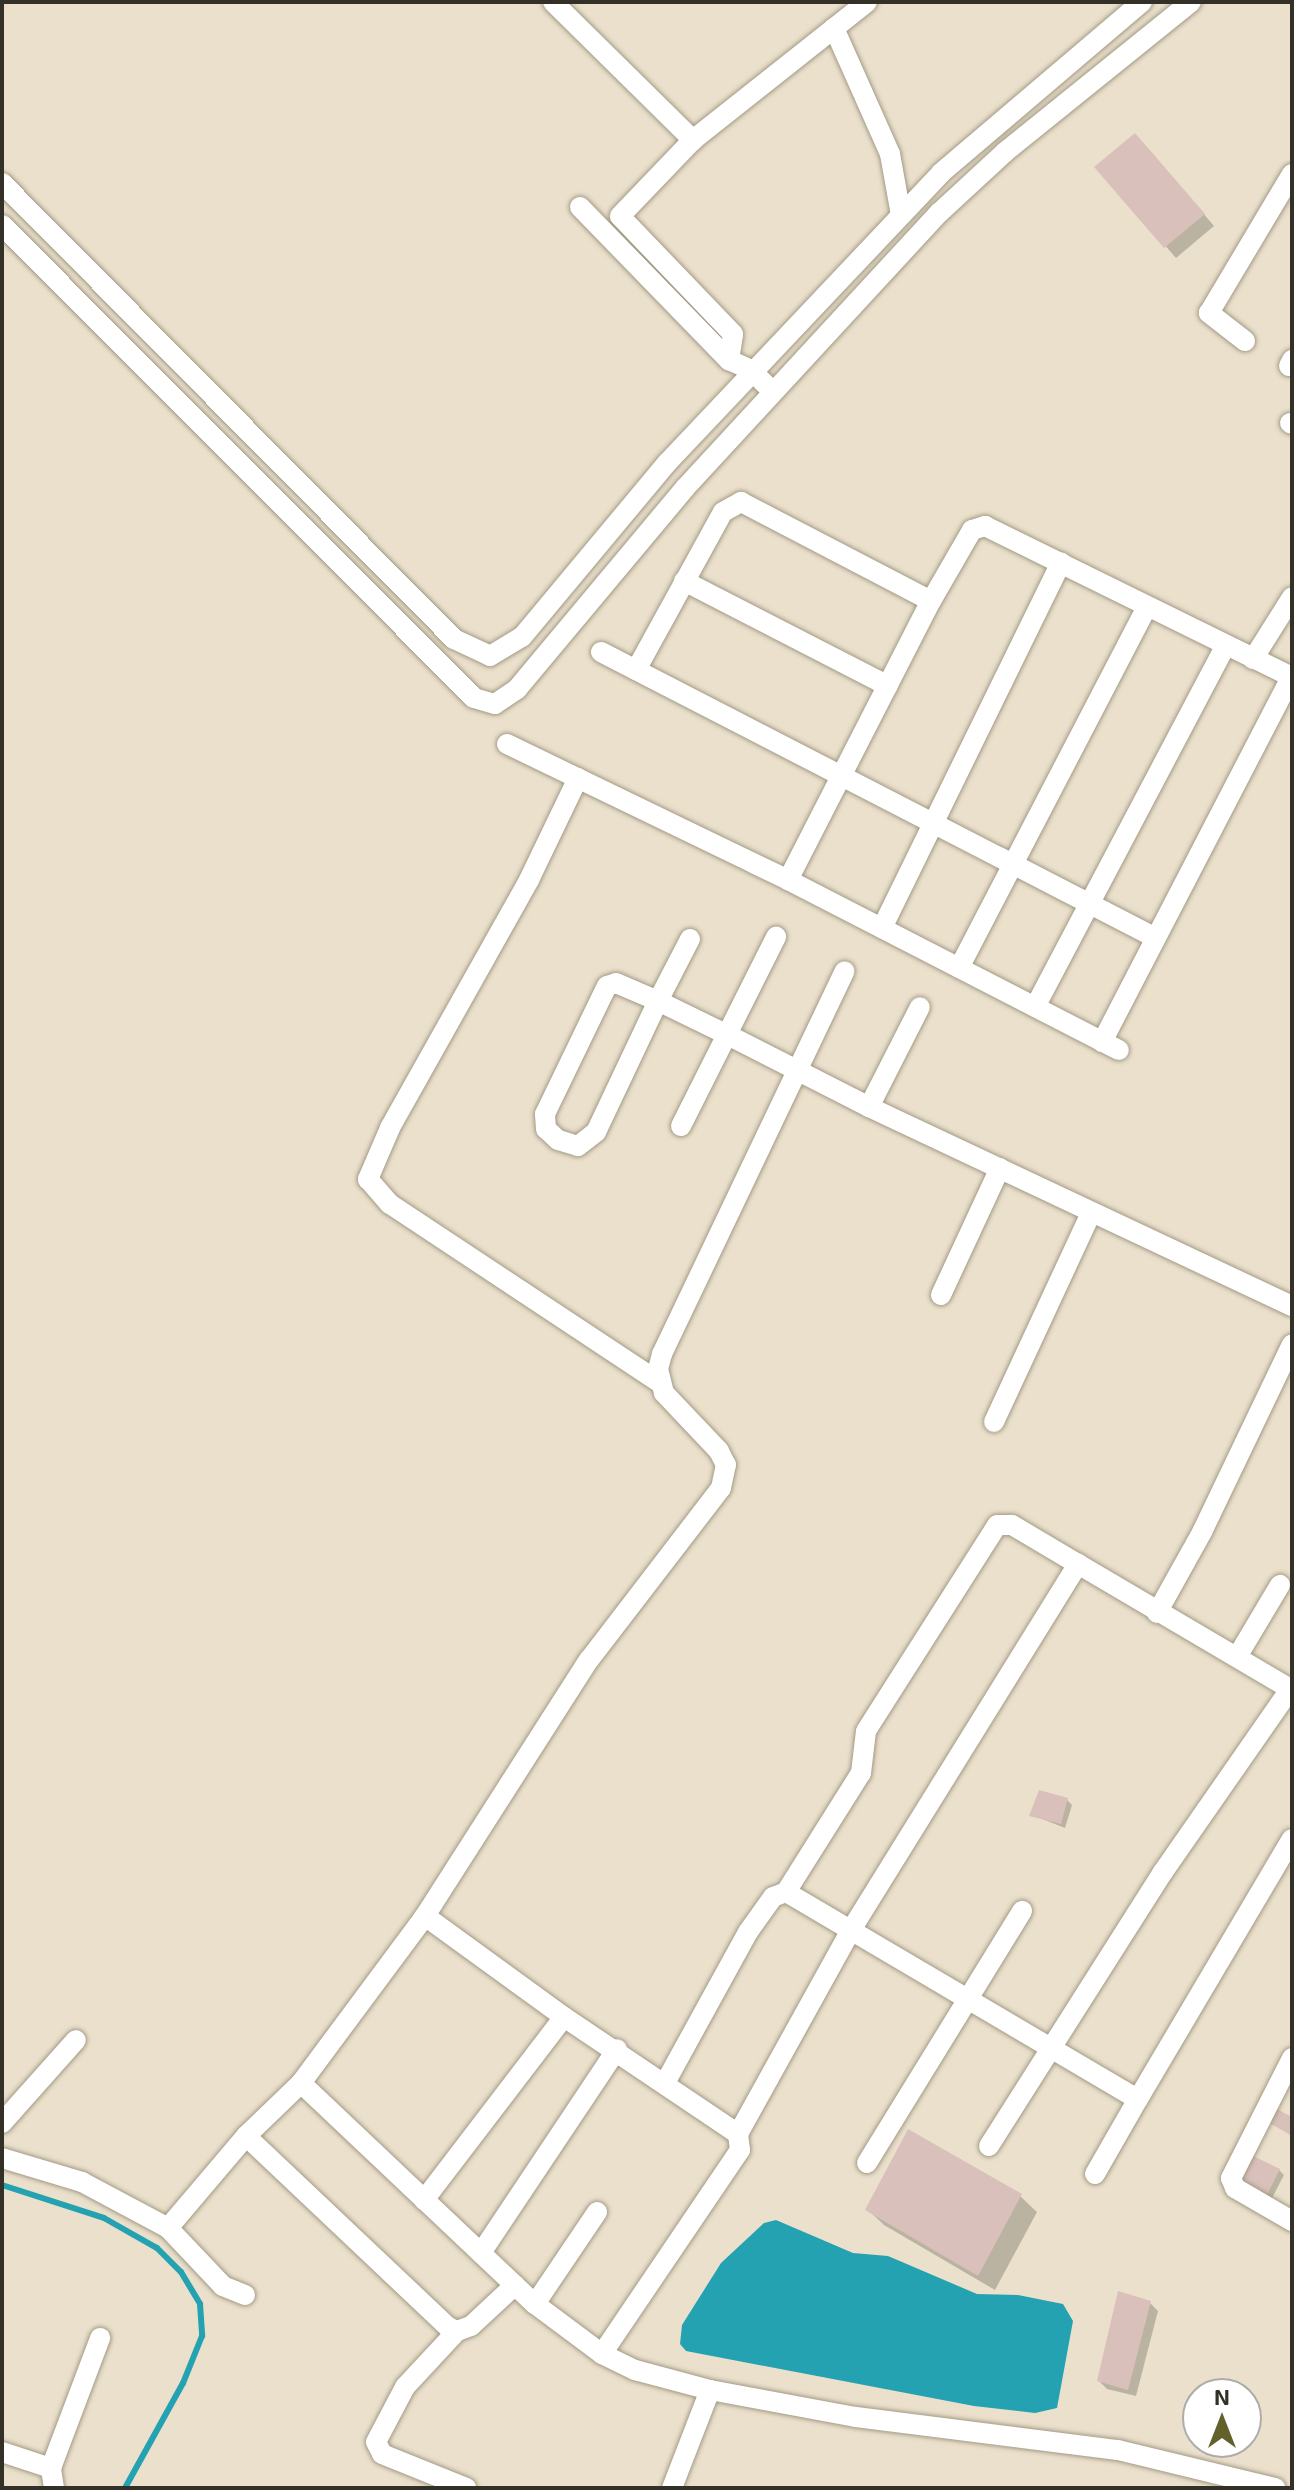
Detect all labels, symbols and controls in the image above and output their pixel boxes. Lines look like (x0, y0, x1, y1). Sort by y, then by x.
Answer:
north arrow (1182, 2378, 1262, 2458)
text: N (1214, 2383, 1230, 2409)

